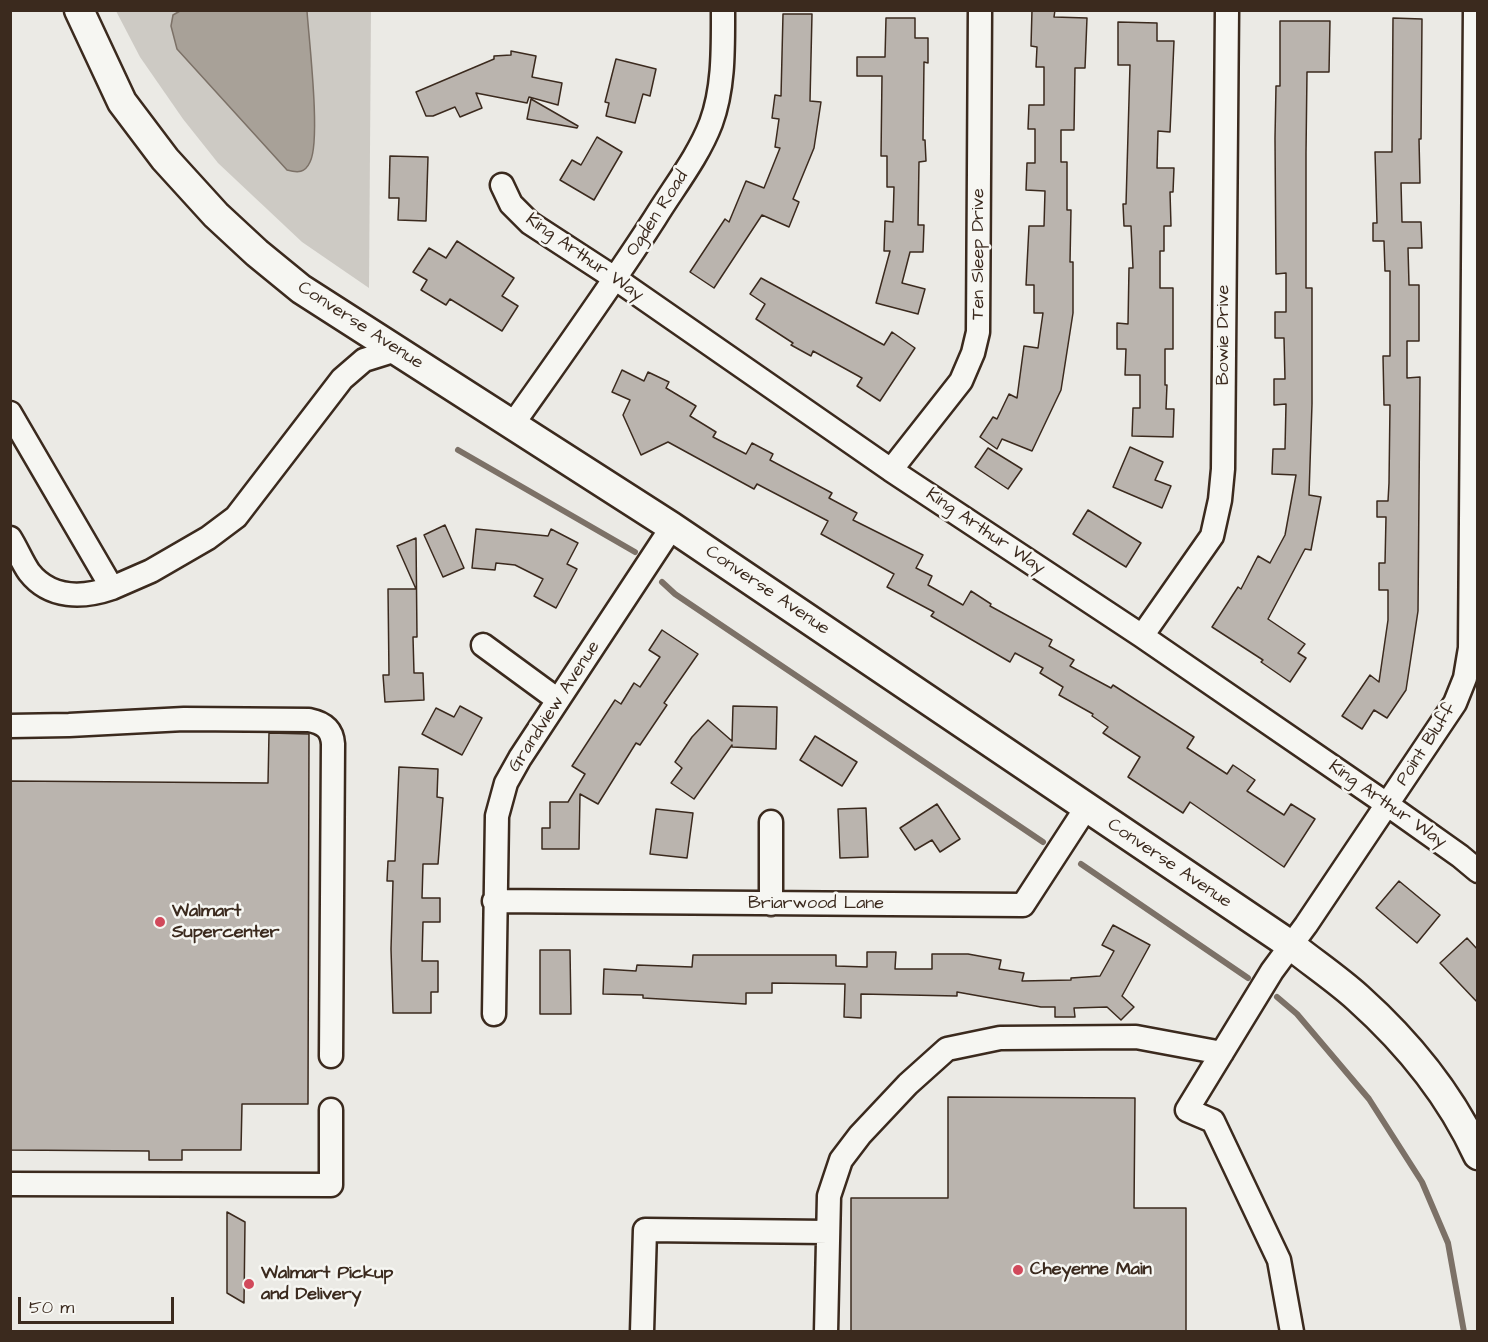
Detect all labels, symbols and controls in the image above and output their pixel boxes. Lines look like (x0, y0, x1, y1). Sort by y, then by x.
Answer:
street label: Ogden Road (622, 167, 694, 261)
street label: Ten Sleep Drive (968, 188, 990, 320)
street label: King Arthur Way (521, 209, 647, 307)
street label: Converse Avenue (293, 277, 427, 375)
street label: Bowie Drive (1213, 285, 1235, 385)
street label: King Arthur Way (921, 484, 1049, 580)
street label: Converse Avenue (701, 541, 833, 641)
street label: Grandview Avenue (505, 637, 605, 777)
street label: Point Bluff (1392, 700, 1462, 790)
street label: King Arthur Way (1324, 756, 1450, 854)
street label: Converse Avenue (1103, 814, 1235, 914)
street label: Briarwood Lane (748, 893, 884, 915)
place label: Walmart Supercenter (172, 901, 279, 944)
marker: Walmart Supercenter (153, 915, 167, 929)
place label: Cheyenne Main (1030, 1259, 1152, 1281)
place label: Walmart Pickup and Delivery (261, 1263, 393, 1306)
marker: Cheyenne Main (1011, 1263, 1025, 1277)
marker: Walmart Pickup and Delivery (242, 1277, 256, 1291)
scale bar (21, 1285, 177, 1323)
text: 50 m (29, 1295, 74, 1320)

